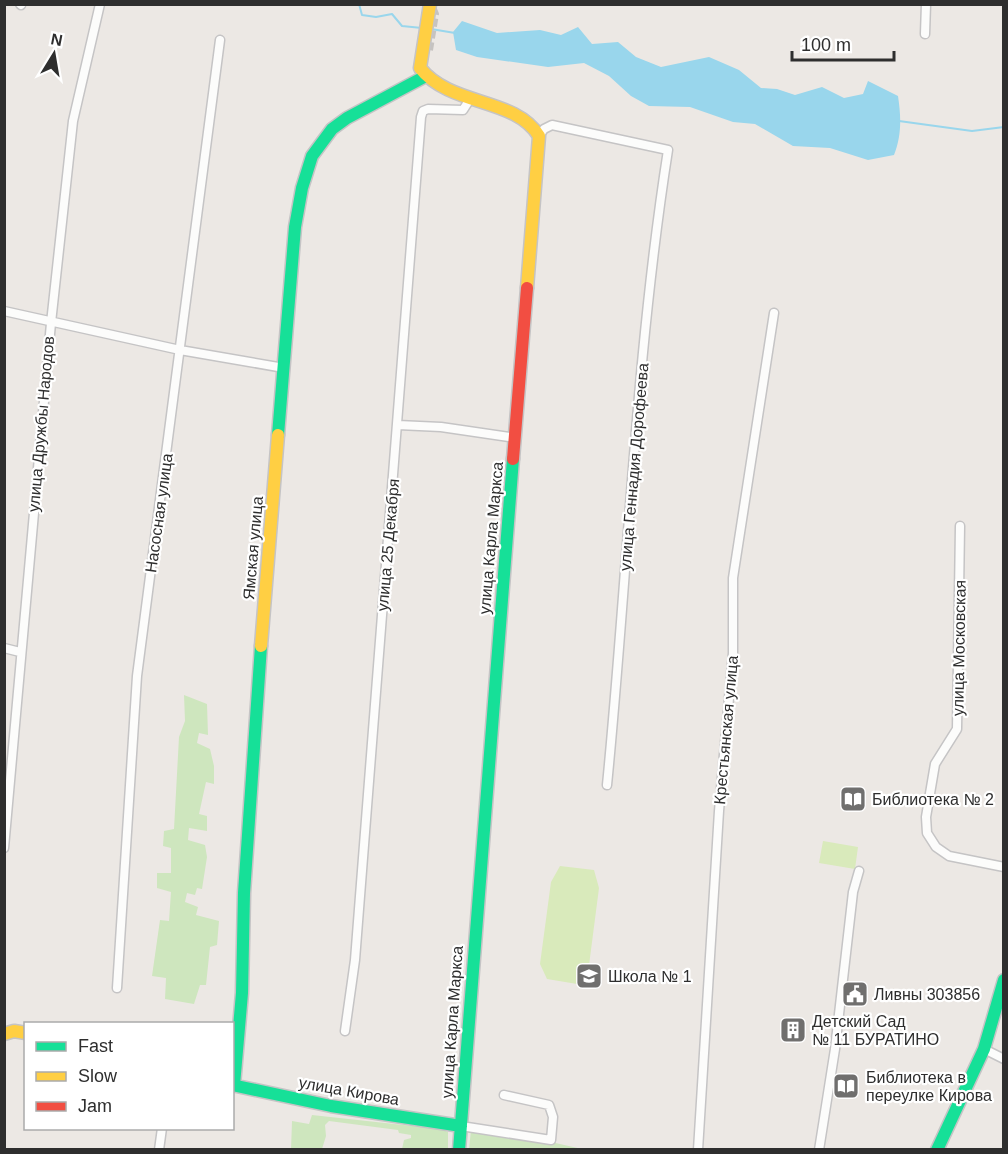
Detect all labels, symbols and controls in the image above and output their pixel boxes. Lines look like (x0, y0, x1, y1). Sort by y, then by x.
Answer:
north arrow (24, 24, 84, 84)
scale bar (792, 24, 894, 62)
text: N (49, 30, 64, 49)
text: 100 m (801, 35, 851, 55)
street label: улица Дружбы Народов (25, 335, 57, 513)
street label: улица Геннадия Дорофеева (616, 362, 652, 572)
street label: Насосная улица (142, 452, 176, 574)
street label: улица Карла Маркса (476, 461, 506, 615)
street label: улица 25 Декабря (374, 478, 402, 612)
street label: Ямская улица (240, 495, 266, 600)
street label: улица Московская (949, 580, 969, 716)
street label: Крестьянская улица (711, 655, 741, 805)
library icon: Библиотека № 2 (838, 784, 868, 814)
place label: Библиотека № 2 (872, 791, 994, 808)
street label: улица Карла Маркса (438, 945, 466, 1099)
school or university icon: Школа № 1 (574, 961, 604, 991)
place label: Школа № 1 (608, 968, 692, 985)
public building icon: Ливны 303856 (840, 979, 870, 1009)
place label: Ливны 303856 (874, 986, 980, 1003)
place label: Детский Сад № 11 БУРАТИНО (812, 1013, 939, 1048)
building icon: Детский Сад № 11 БУРАТИНО (778, 1015, 808, 1045)
legend (24, 1022, 234, 1130)
text: Fast (78, 1036, 113, 1056)
text: Slow (78, 1066, 118, 1086)
place label: Библиотека в переулке Кирова (866, 1069, 992, 1104)
library icon: Библиотека в переулке Кирова (831, 1071, 861, 1101)
street label: улица Кирова (297, 1074, 401, 1108)
text: Jam (78, 1096, 112, 1116)

